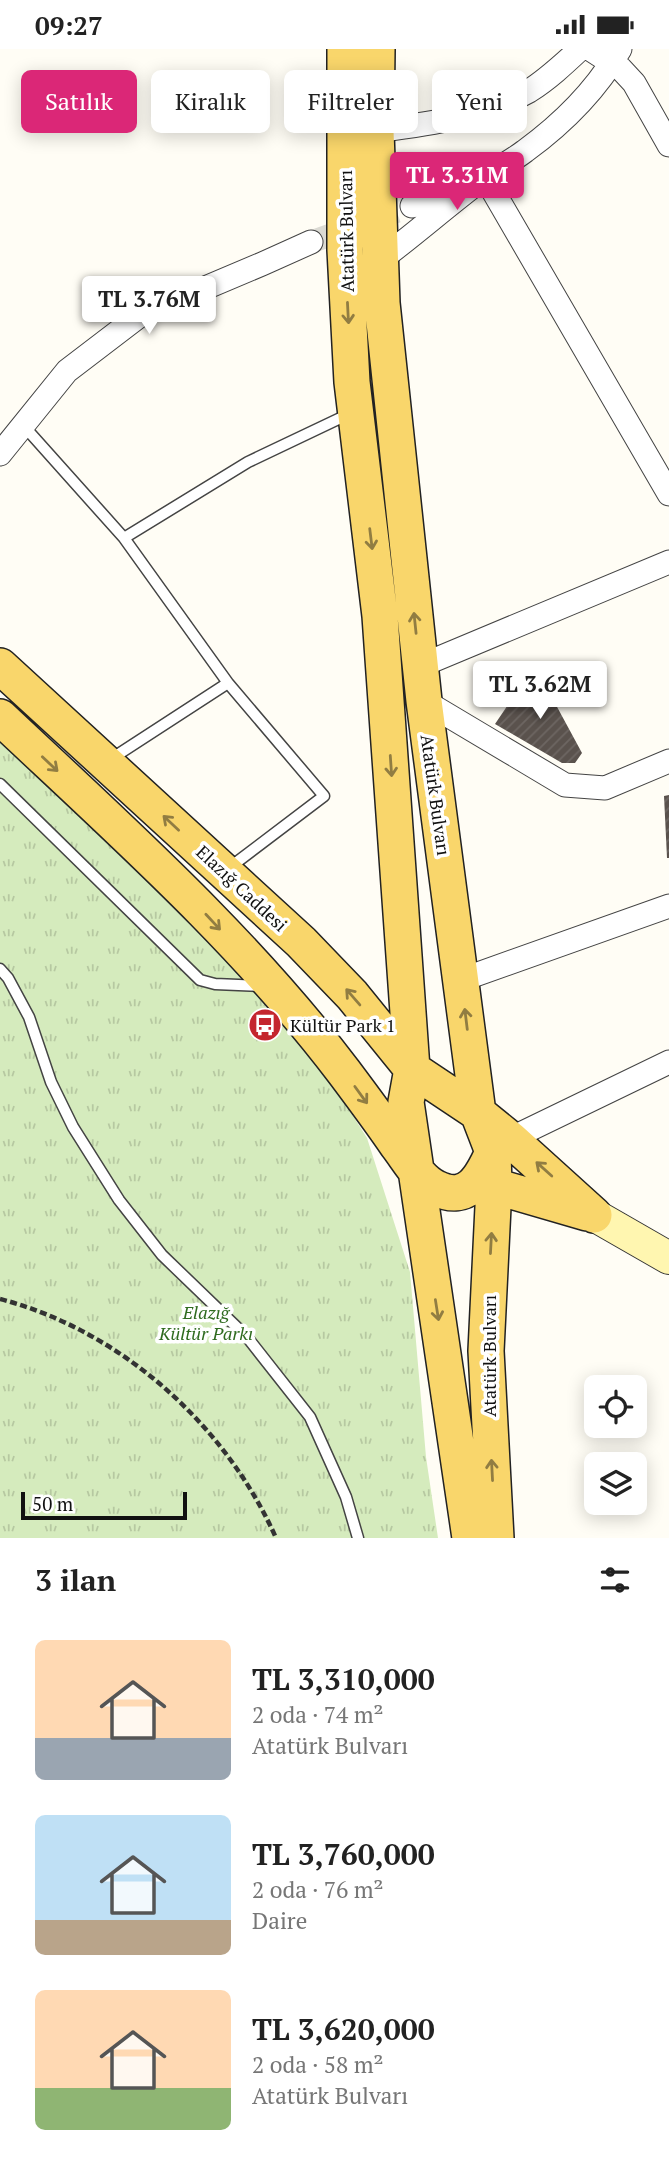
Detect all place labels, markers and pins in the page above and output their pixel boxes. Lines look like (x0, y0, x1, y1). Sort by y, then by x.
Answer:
pin: TL 3.31M (385, 153, 529, 212)
pin: TL 3.76M (77, 277, 221, 336)
pin: TL 3.62M (468, 661, 612, 721)
bus stop icon: Kültür Park 1 (246, 1006, 284, 1044)
place label: Kültür Park 1 (290, 1013, 396, 1037)

